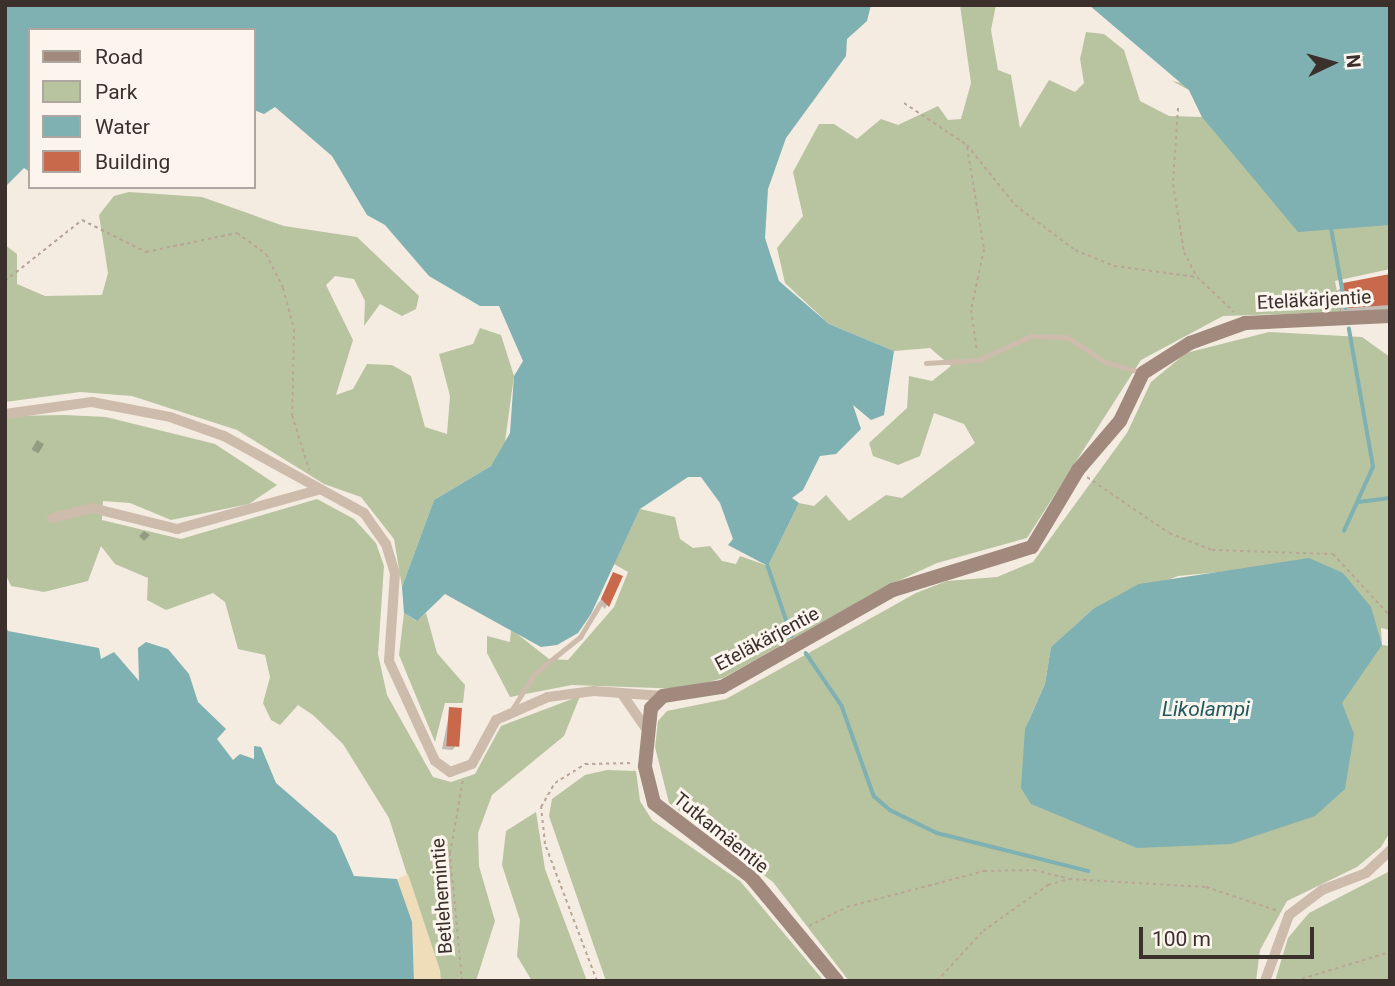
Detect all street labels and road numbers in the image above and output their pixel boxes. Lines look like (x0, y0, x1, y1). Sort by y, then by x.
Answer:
street label: Eteläkärjentie (1256, 286, 1372, 314)
street label: Eteläkärjentie (711, 602, 823, 676)
street label: Tutkamäentie (669, 788, 773, 878)
street label: Betlehemintie (427, 837, 457, 955)

